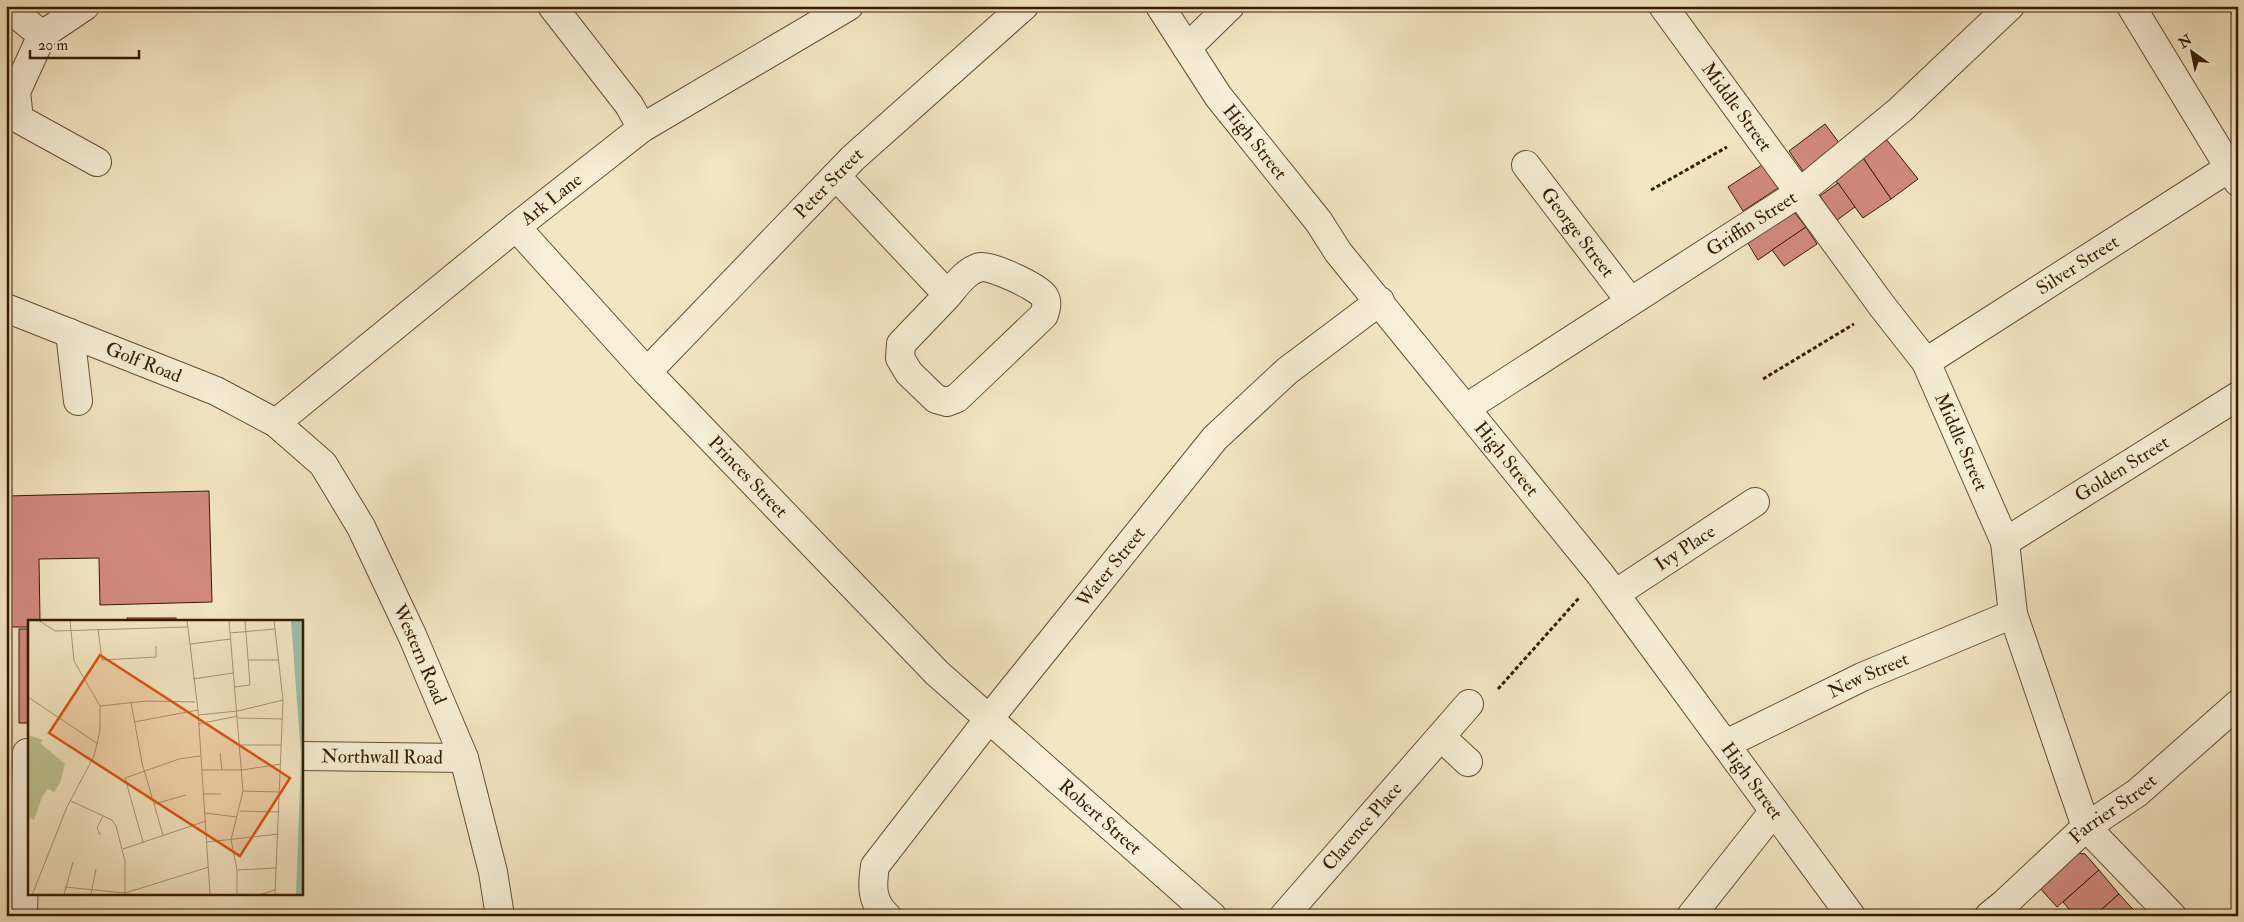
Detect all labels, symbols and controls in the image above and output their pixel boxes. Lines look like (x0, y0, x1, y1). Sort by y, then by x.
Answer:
scale bar (30, 28, 139, 60)
north arrow (2166, 28, 2216, 78)
text: N (2174, 31, 2195, 53)
text: 20 m (38, 36, 68, 55)
street label: Middle Street (1696, 58, 1777, 156)
street label: High Street (1217, 99, 1292, 185)
street label: Peter Street (789, 143, 868, 224)
street label: Ark Lane (515, 168, 587, 231)
street label: George Street (1536, 183, 1620, 282)
street label: Griffin Street (1702, 186, 1801, 262)
street label: Silver Street (2032, 230, 2123, 300)
street label: Golf Road (102, 337, 186, 388)
street label: Middle Street (1929, 389, 1993, 495)
street label: High Street (1469, 417, 1544, 501)
street label: Golden Street (2070, 430, 2174, 507)
street label: Princes Street (703, 431, 793, 523)
street label: Ivy Place (1650, 519, 1720, 576)
street label: Water Street (1071, 522, 1151, 613)
street label: Western Road (387, 599, 452, 709)
inset map (28, 620, 302, 894)
street label: New Street (1824, 647, 1912, 704)
street label: High Street (1716, 738, 1788, 824)
street label: Northwall Road (321, 744, 444, 770)
street label: Farrier Street (2064, 769, 2162, 849)
street label: Robert Street (1054, 774, 1147, 860)
street label: Clarence Place (1317, 777, 1408, 876)

